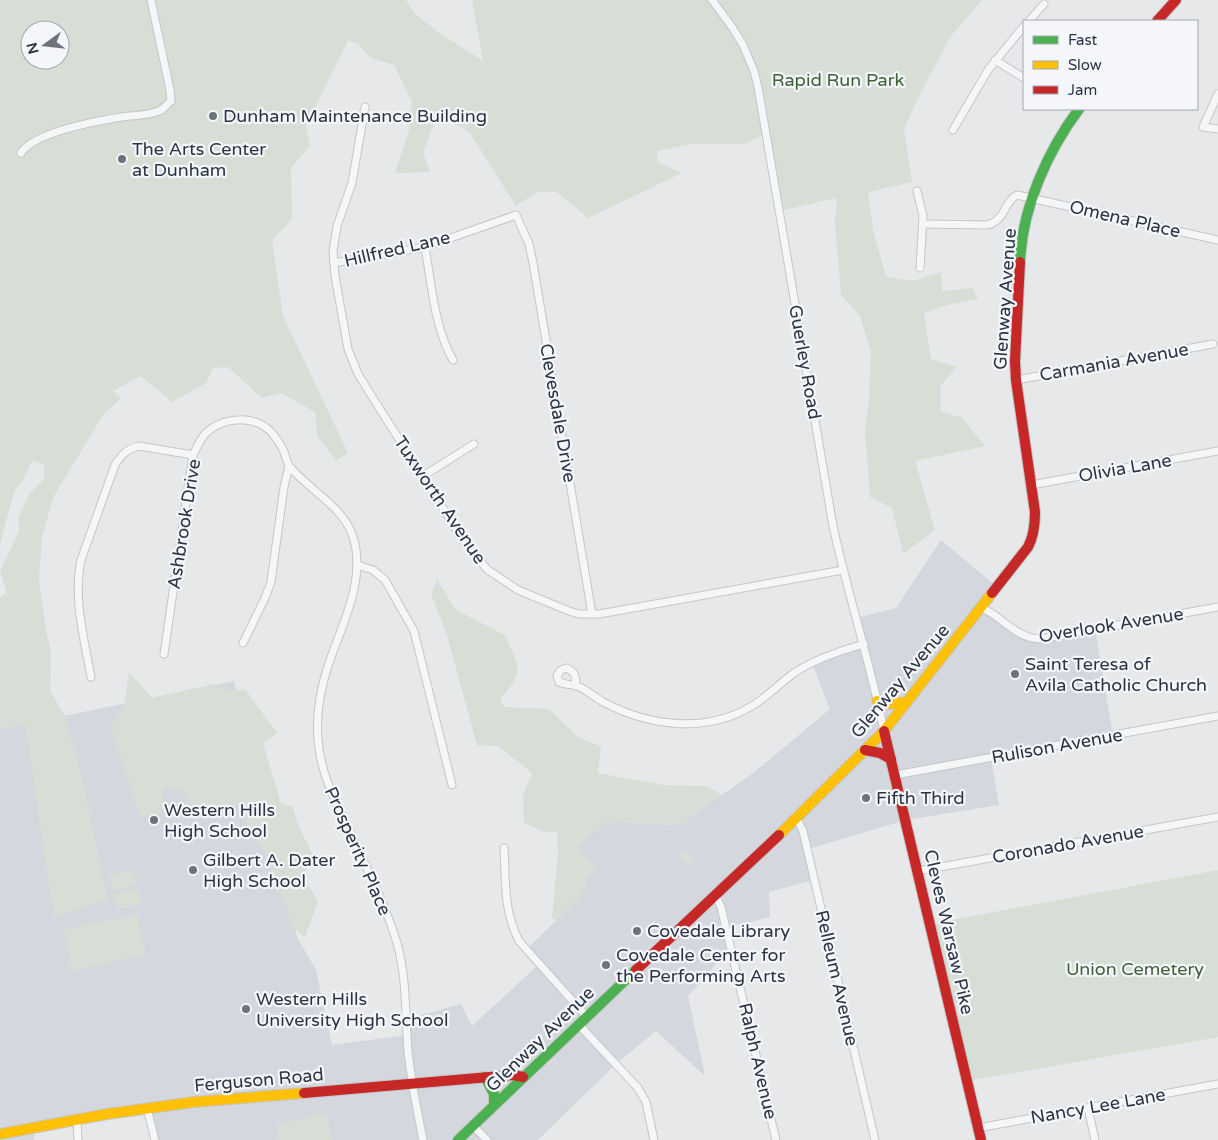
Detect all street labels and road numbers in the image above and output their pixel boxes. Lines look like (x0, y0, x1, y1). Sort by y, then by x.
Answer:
street label: Omena Place (1067, 196, 1183, 242)
street label: Hillfred Lane (342, 226, 452, 272)
street label: Glenway Avenue (989, 227, 1021, 371)
street label: Guerley Road (784, 303, 826, 421)
street label: Carmania Avenue (1038, 338, 1190, 386)
street label: Clevesdale Drive (535, 342, 581, 484)
street label: Tuxworth Avenue (389, 432, 491, 568)
street label: Olivia Lane (1077, 449, 1173, 487)
street label: Ashbrook Drive (163, 457, 205, 591)
street label: Overlook Avenue (1037, 603, 1185, 647)
street label: Glenway Avenue (846, 620, 954, 742)
street label: Rulison Avenue (990, 724, 1124, 768)
street label: Prosperity Place (320, 783, 396, 919)
street label: Coronado Avenue (991, 820, 1145, 868)
street label: Cleves Warsaw Pike (919, 848, 979, 1016)
street label: Relleum Avenue (811, 908, 863, 1048)
street label: Glenway Avenue (481, 982, 599, 1096)
street label: Ralph Avenue (734, 1001, 782, 1121)
street label: Ferguson Road (193, 1063, 325, 1097)
street label: Nancy Lee Lane (1029, 1083, 1167, 1129)

